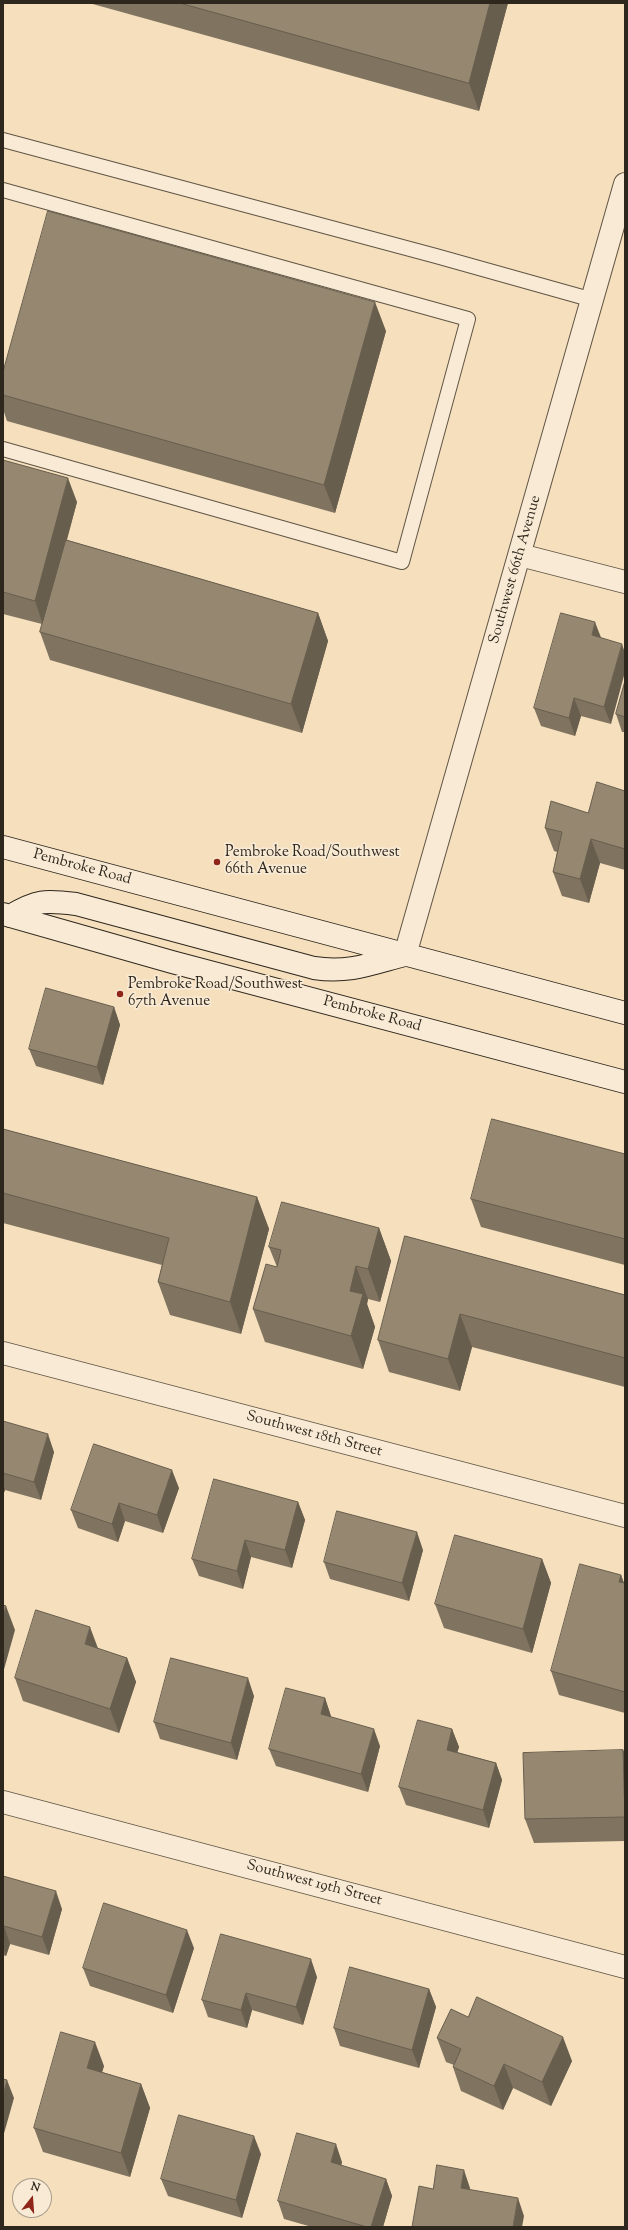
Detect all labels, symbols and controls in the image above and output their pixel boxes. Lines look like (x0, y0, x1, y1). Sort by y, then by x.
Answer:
street label: Southwest 66th Avenue (486, 494, 546, 646)
place label: Pembroke Road/Southwest 66th Avenue (225, 844, 400, 879)
street label: Pembroke Road (31, 846, 133, 890)
marker: Pembroke Road/Southwest 66th Avenue (212, 857, 222, 867)
place label: Pembroke Road/Southwest 67th Avenue (128, 976, 303, 1011)
marker: Pembroke Road/Southwest 67th Avenue (115, 989, 125, 999)
street label: Pembroke Road (321, 993, 423, 1037)
street label: Southwest 18th Street (244, 1408, 384, 1462)
street label: Southwest 19th Street (244, 1857, 384, 1911)
north arrow (12, 2178, 52, 2218)
text: N (29, 2179, 42, 2196)

